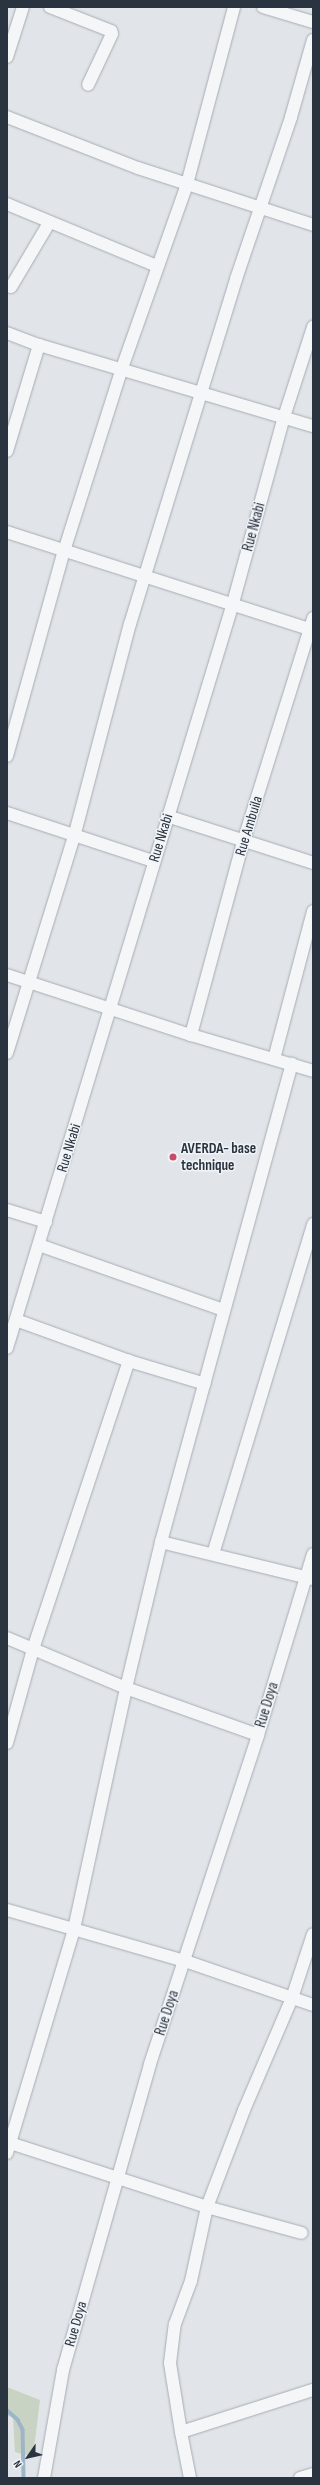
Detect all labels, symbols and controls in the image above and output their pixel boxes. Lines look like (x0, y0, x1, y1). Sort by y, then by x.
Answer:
street label: Rue Nkabi (239, 501, 269, 553)
street label: Rue Ambuila (231, 794, 267, 858)
street label: Rue Nkabi (145, 812, 177, 864)
street label: Rue Nkabi (53, 1122, 85, 1174)
place label: AVERDA- base technique (181, 1139, 256, 1174)
marker: AVERDA- base technique (168, 1152, 178, 1162)
street label: Rue Doya (252, 1680, 282, 1730)
street label: Rue Doya (151, 1988, 183, 2038)
street label: Rue Doya (61, 2299, 91, 2349)
north arrow (8, 2437, 48, 2477)
text: N (11, 2458, 25, 2470)

